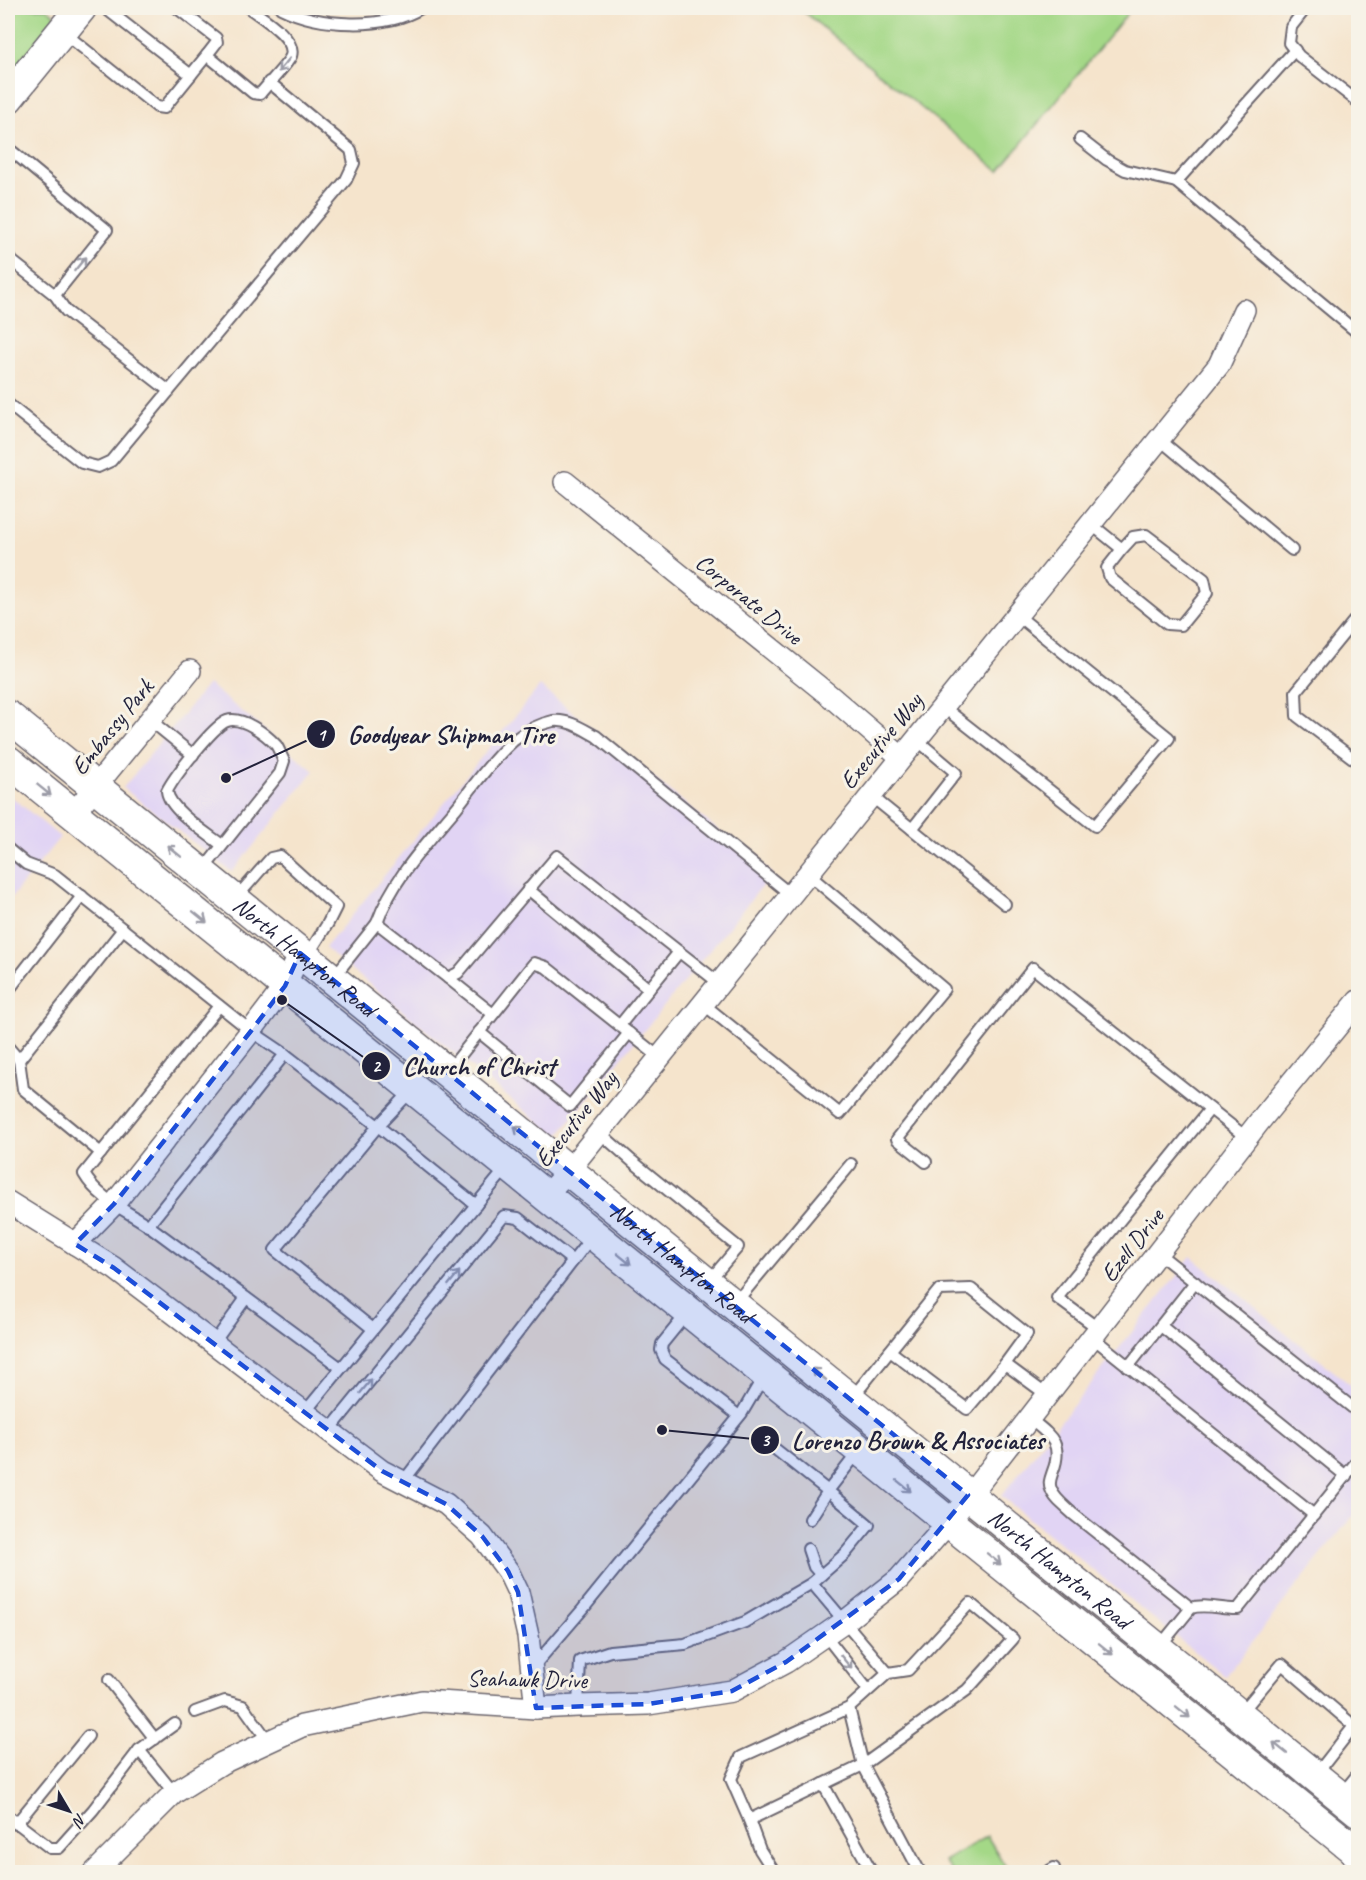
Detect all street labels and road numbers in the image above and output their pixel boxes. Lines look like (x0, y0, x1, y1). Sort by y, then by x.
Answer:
street label: Corporate Drive (690, 547, 810, 653)
street label: Embassy Park (64, 671, 161, 781)
street label: Executive Way (833, 685, 930, 795)
street label: North Hampton Road (227, 890, 385, 1026)
street label: Executive Way (528, 1063, 625, 1173)
street label: North Hampton Road (605, 1196, 762, 1332)
street label: Ezell Drive (1094, 1200, 1171, 1288)
street label: North Hampton Road (982, 1502, 1140, 1638)
street label: Seahawk Drive (467, 1663, 589, 1695)

